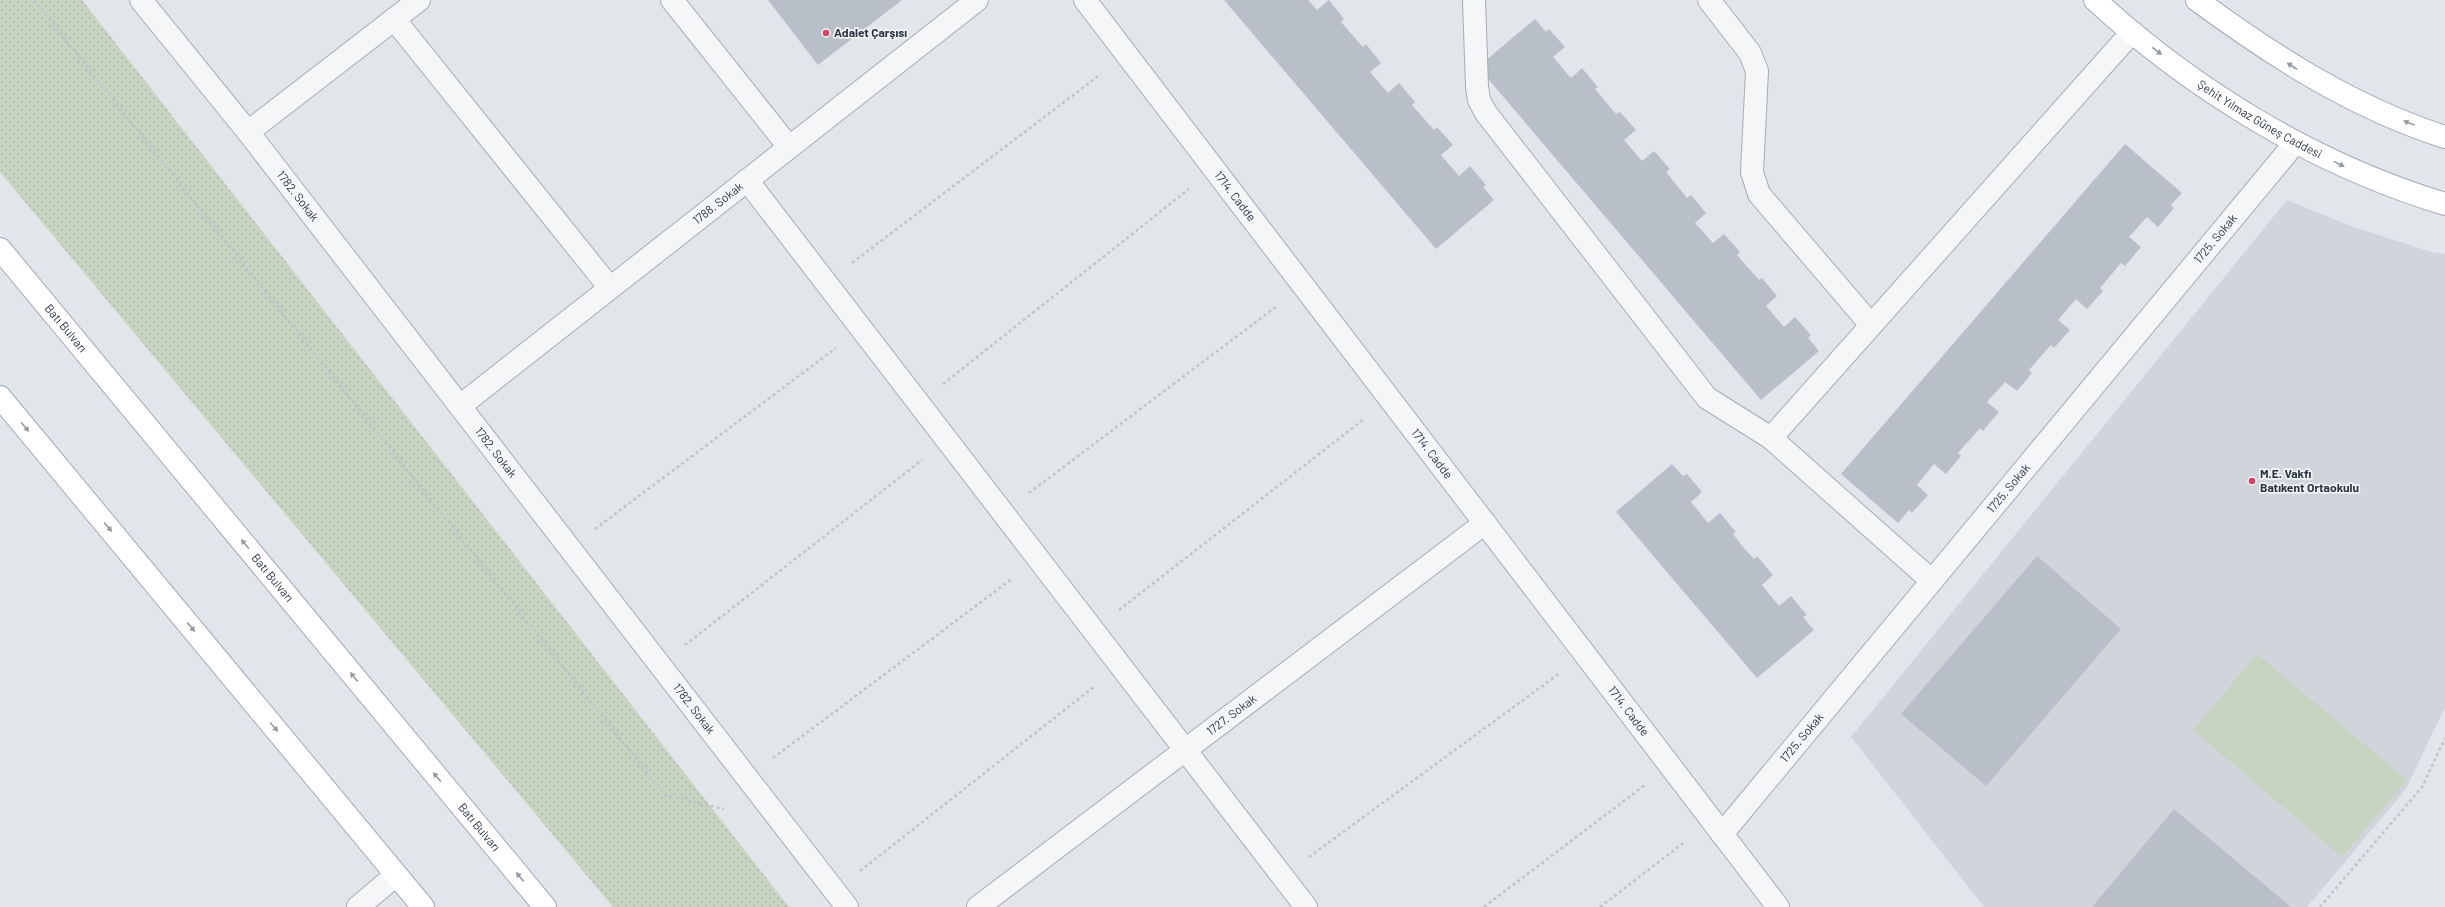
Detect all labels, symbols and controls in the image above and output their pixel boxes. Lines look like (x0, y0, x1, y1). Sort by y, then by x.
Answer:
place label: Adalet Çarşısı (834, 25, 907, 39)
marker: Adalet Çarşısı (821, 28, 831, 38)
one-way arrow (2152, 47, 2163, 55)
one-way arrow (2287, 62, 2297, 70)
street label: Şehit Yılmaz Güneş Caddesi (2195, 76, 2325, 160)
one-way arrow (2403, 120, 2414, 126)
one-way arrow (2333, 161, 2344, 167)
street label: 1782. Sokak (274, 168, 322, 224)
street label: 1714. Cadde (1212, 168, 1259, 224)
street label: 1788. Sokak (690, 179, 745, 227)
street label: 1725. Sokak (2190, 211, 2239, 266)
street label: Batı Bulvarı (43, 301, 90, 355)
one-way arrow (20, 421, 29, 432)
street label: 1782. Sokak (473, 424, 520, 480)
street label: 1714. Cadde (1409, 425, 1456, 481)
street label: 1725. Sokak (1983, 460, 2032, 515)
place label: M.E. Vakfı Batıkent Ortaokulu (2260, 466, 2359, 494)
marker: M.E. Vakfı Batıkent Ortaokulu (2247, 476, 2257, 486)
one-way arrow (103, 521, 112, 532)
one-way arrow (240, 539, 249, 550)
street label: Batı Bulvarı (249, 550, 297, 604)
one-way arrow (186, 621, 195, 632)
one-way arrow (350, 671, 359, 682)
street label: 1782. Sokak (671, 680, 719, 736)
street label: 1714. Cadde (1606, 683, 1653, 738)
street label: 1727. Sokak (1203, 691, 1259, 738)
street label: 1725. Sokak (1777, 710, 1826, 765)
one-way arrow (269, 721, 278, 732)
one-way arrow (433, 771, 442, 782)
street label: Batı Bulvarı (456, 800, 504, 854)
one-way arrow (516, 872, 525, 882)

